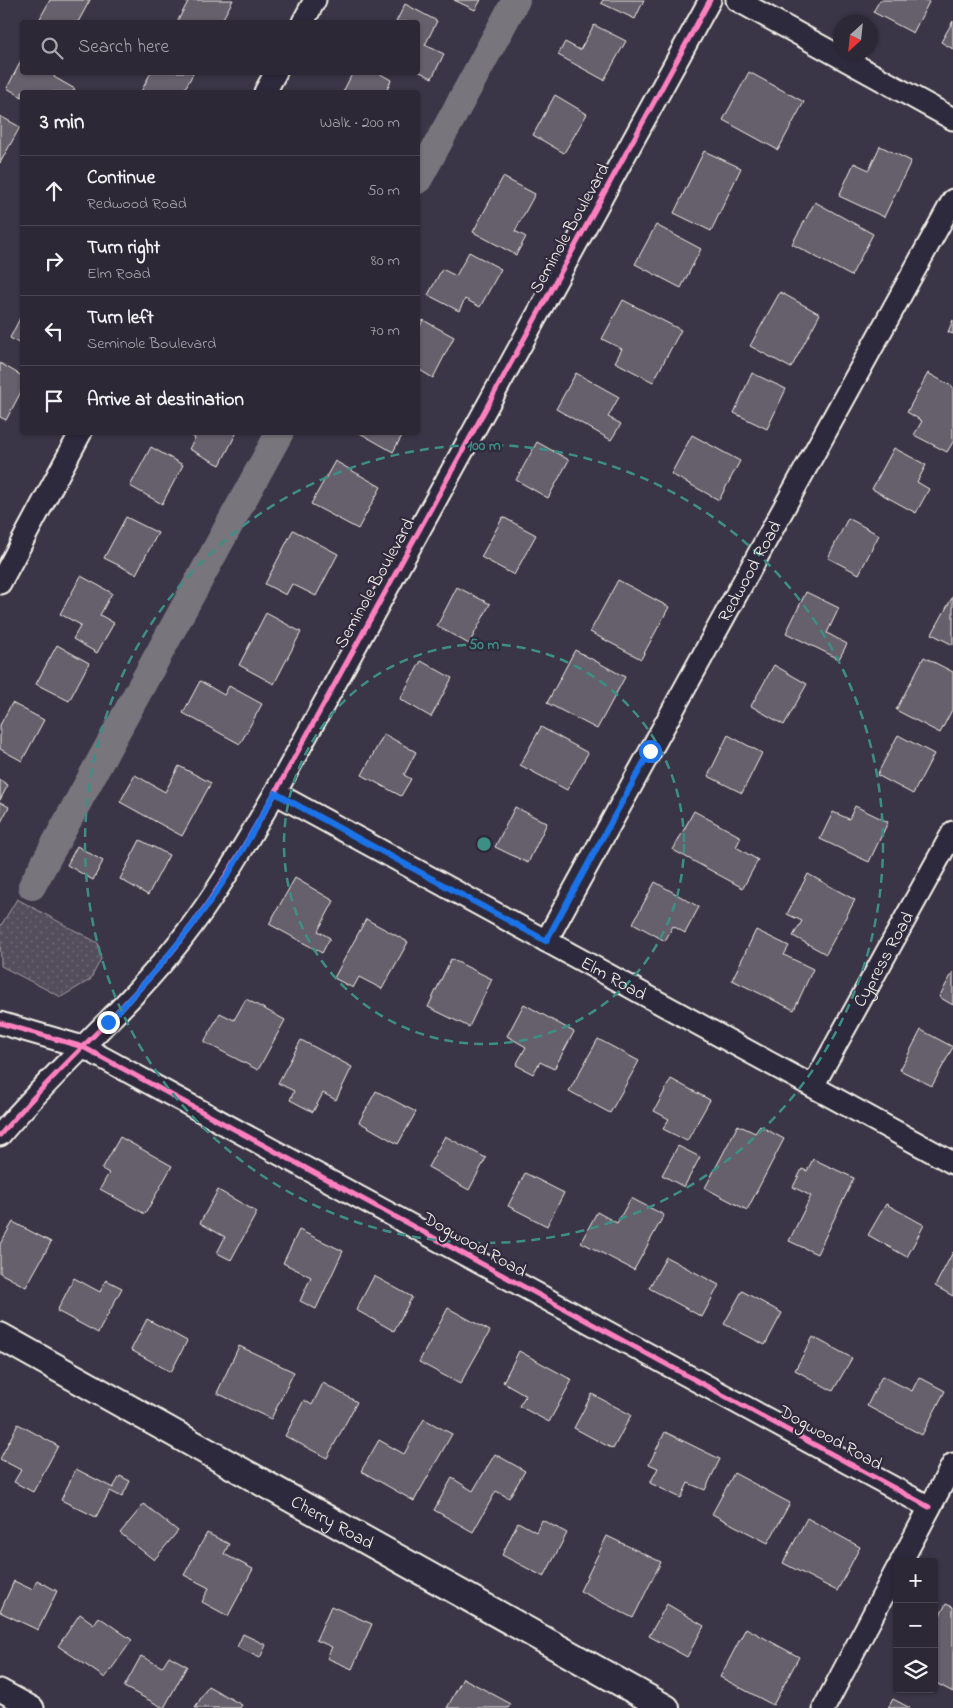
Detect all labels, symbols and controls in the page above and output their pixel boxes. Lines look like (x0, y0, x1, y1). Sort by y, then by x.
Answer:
north arrow (833, 15, 878, 60)
search box (20, 20, 420, 75)
icon: search (38, 34, 66, 62)
text: Search here (78, 34, 169, 61)
text: 3 min (40, 108, 84, 138)
text: Walk · 200 m (320, 111, 400, 135)
street label: Seminole Boulevard (524, 159, 617, 299)
text: Continue (87, 165, 155, 192)
icon: ahead (40, 177, 68, 205)
text: 50 m (368, 179, 400, 203)
text: Redwood Road (87, 192, 187, 216)
text: Turn right (87, 235, 160, 262)
icon: right (40, 247, 68, 275)
text: 80 m (371, 249, 400, 273)
text: Elm Road (87, 262, 151, 286)
text: Turn left (87, 305, 154, 332)
icon: left (40, 317, 68, 345)
text: 70 m (370, 319, 400, 343)
text: Seminole Boulevard (87, 332, 216, 356)
icon: arrive (40, 387, 68, 415)
text: Arrive at destination (87, 387, 244, 414)
text: 100 m (467, 435, 501, 457)
street label: Seminole Boulevard (329, 514, 422, 654)
street label: Redwood Road (712, 517, 789, 628)
text: 50 m (469, 634, 500, 656)
route start (639, 740, 662, 763)
centre of rings (475, 835, 493, 853)
street label: Cypress Road (848, 908, 922, 1012)
street label: Elm Road (575, 951, 651, 1008)
route end (97, 1011, 120, 1034)
street label: Dogwood Road (416, 1206, 531, 1286)
street label: Dogwood Road (772, 1399, 887, 1479)
street label: Cherry Road (285, 1490, 378, 1557)
map controls (893, 1558, 938, 1693)
button: + (893, 1558, 938, 1603)
button: − (893, 1603, 938, 1648)
button: layers (893, 1648, 938, 1693)

